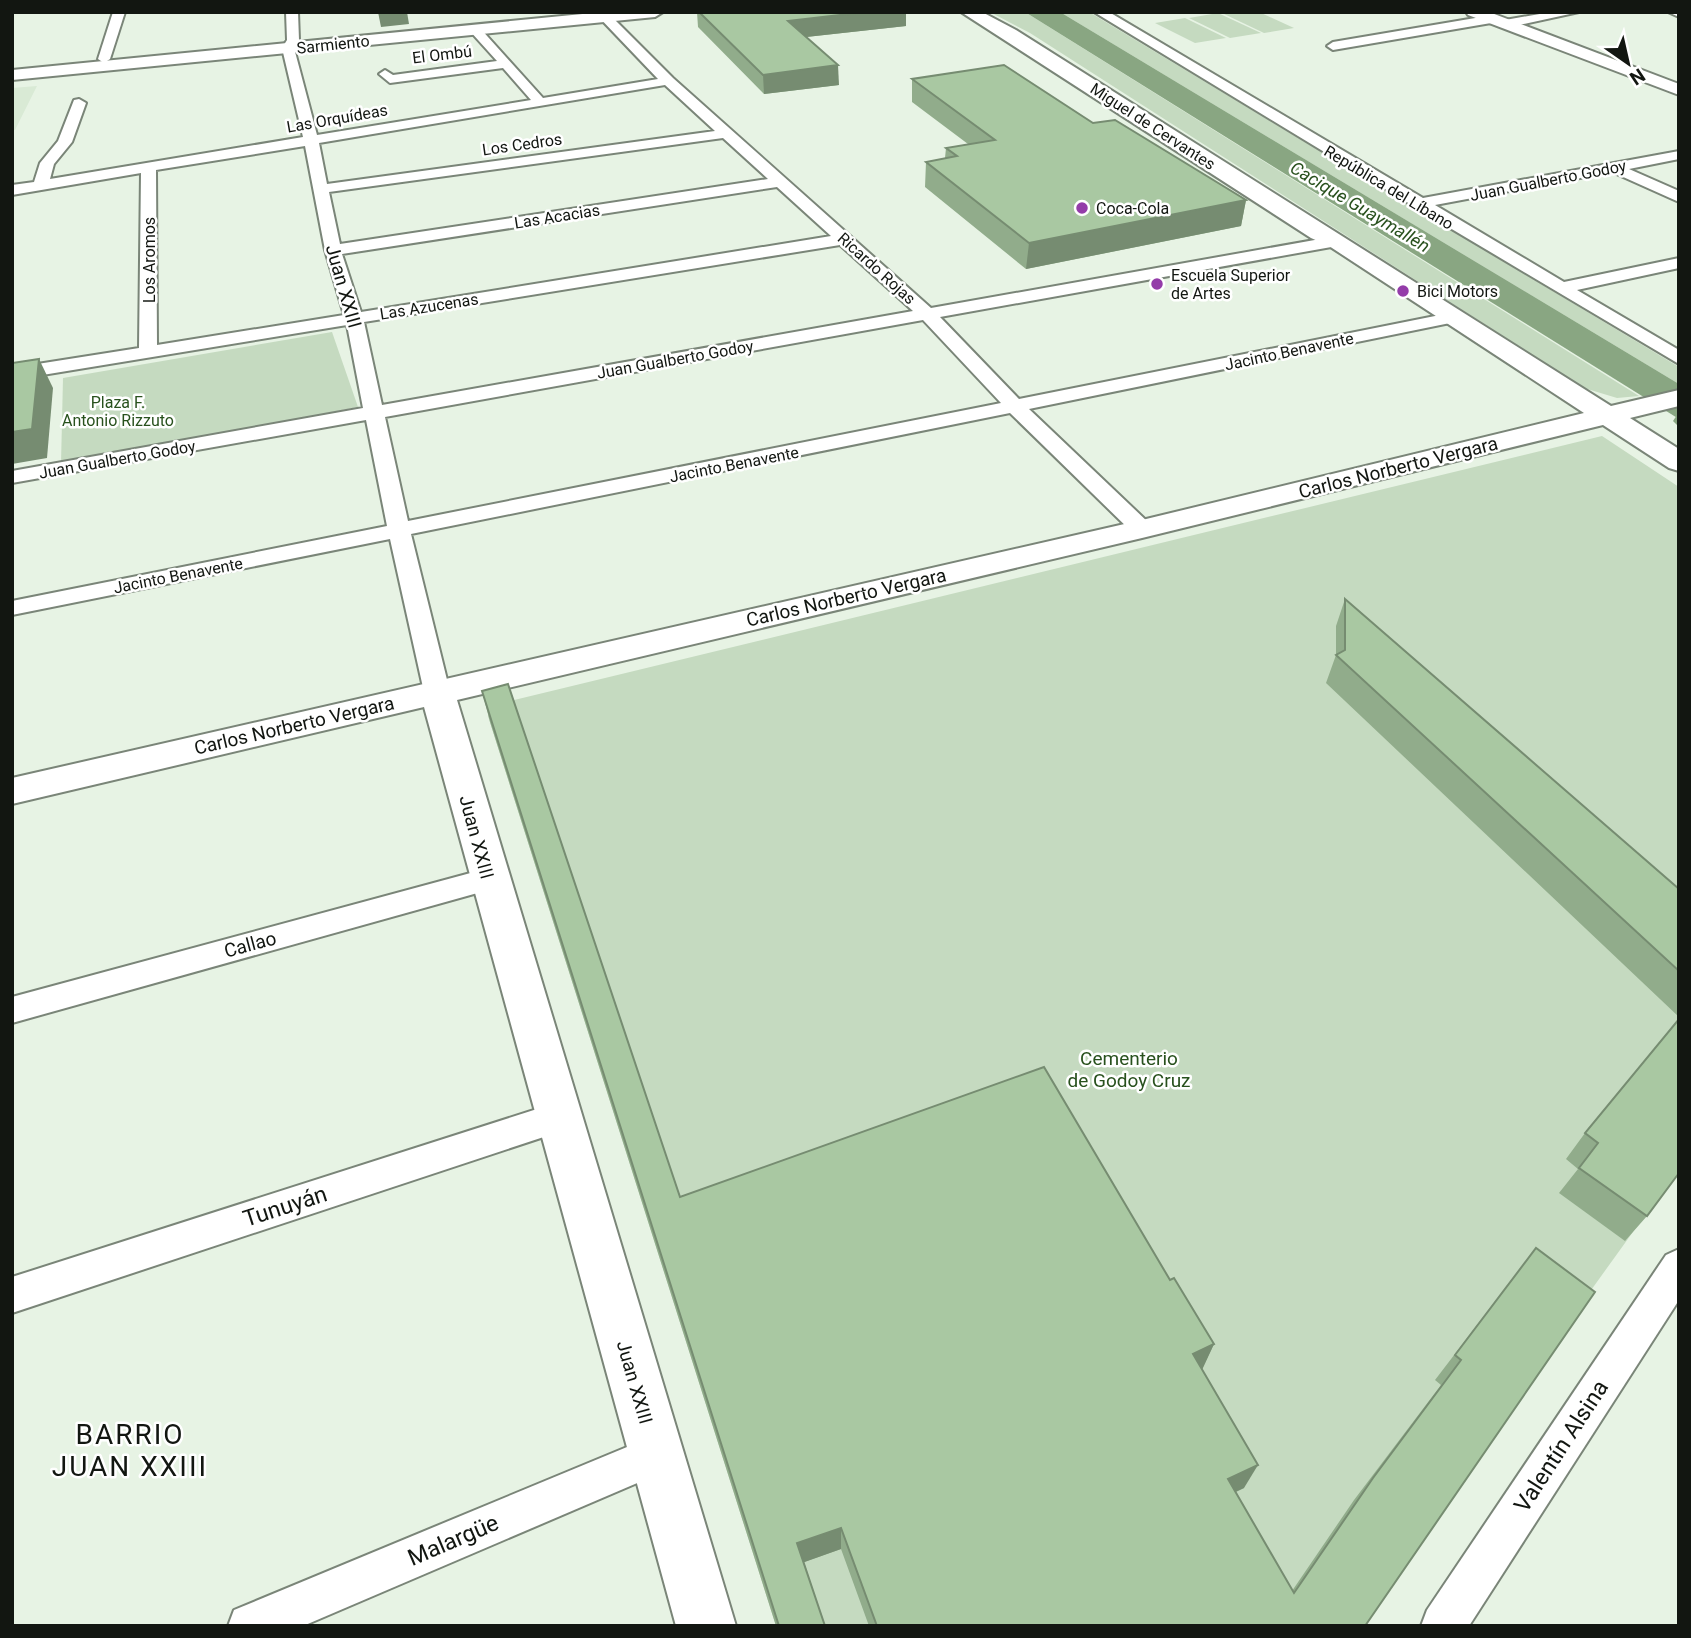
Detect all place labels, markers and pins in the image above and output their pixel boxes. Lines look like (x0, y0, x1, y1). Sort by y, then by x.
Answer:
place label: Coca-Cola (1096, 199, 1169, 218)
marker: Coca-Cola (1074, 200, 1090, 216)
place label: Escuela Superior de Artes (1171, 266, 1291, 303)
marker: Escuela Superior de Artes (1149, 276, 1165, 292)
place label: Bici Motors (1417, 282, 1498, 301)
marker: Bici Motors (1395, 283, 1411, 299)

